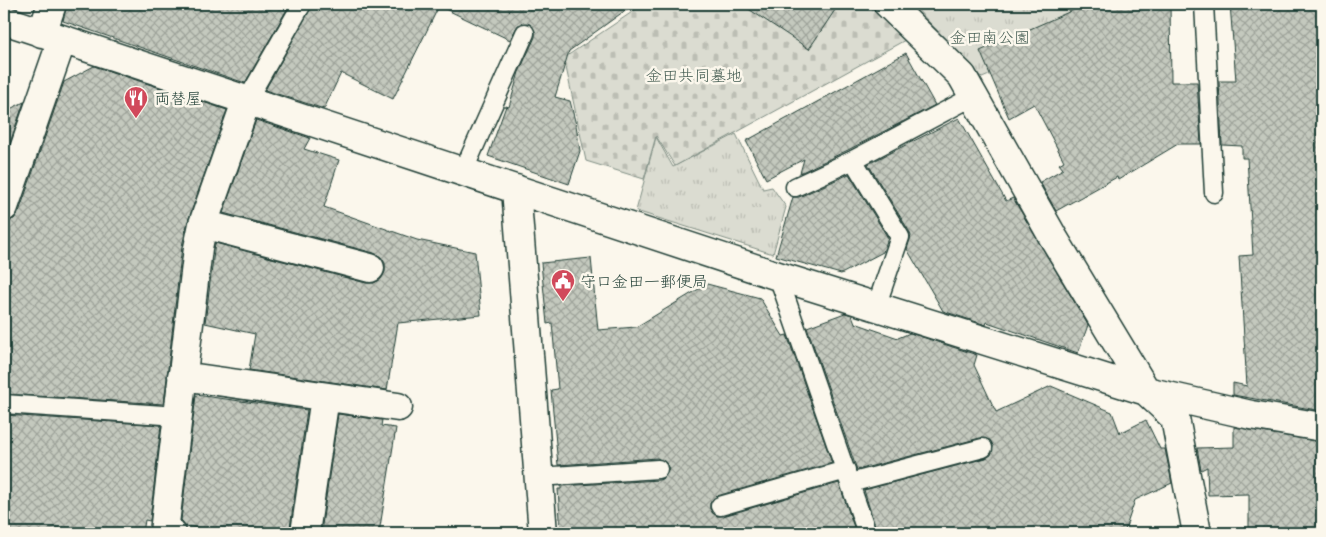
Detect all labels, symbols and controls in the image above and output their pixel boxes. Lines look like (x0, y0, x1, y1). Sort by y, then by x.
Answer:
park label: 金田南公園 (950, 24, 1030, 48)
park label: 金田共同墓地 (646, 62, 742, 86)
restaurant icon: 両替屋 (123, 85, 149, 119)
place label: 両替屋 (154, 85, 202, 109)
public building icon: 守口金田一郵便局 (550, 268, 576, 302)
place label: 守口金田一郵便局 (580, 268, 708, 292)

